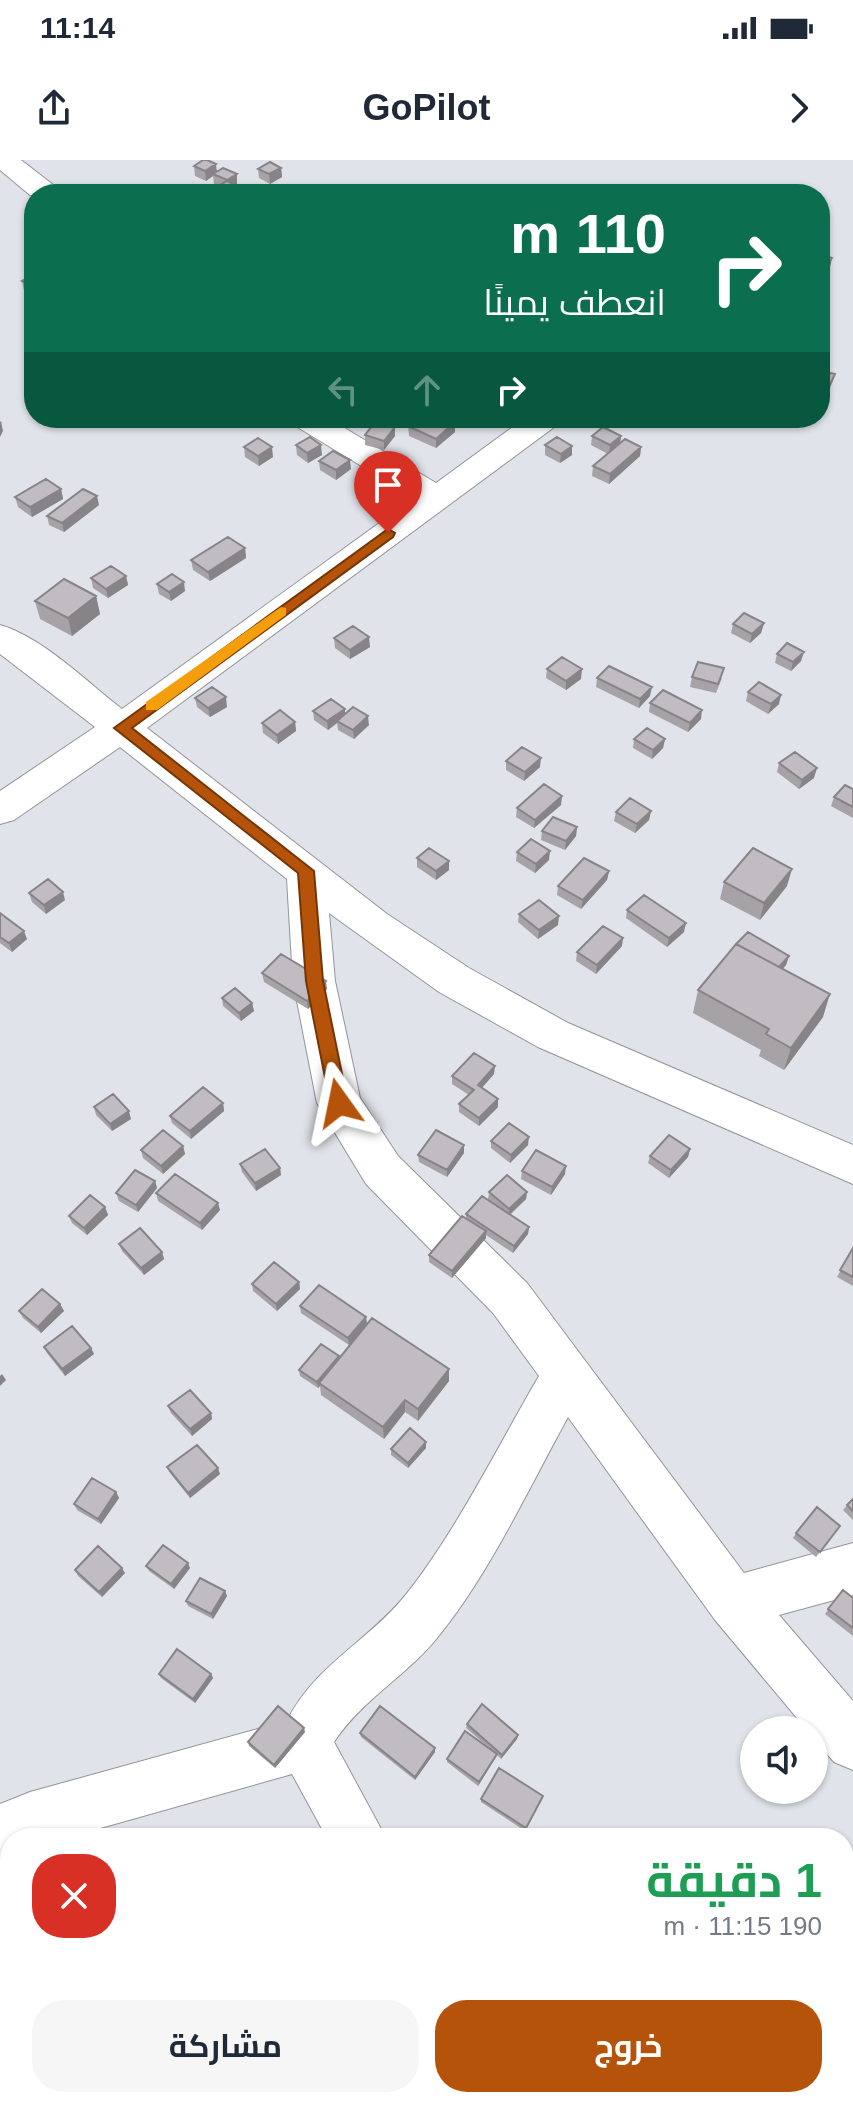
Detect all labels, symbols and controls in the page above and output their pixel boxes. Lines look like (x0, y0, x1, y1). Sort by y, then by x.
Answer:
text: 11:14 (40, 11, 115, 44)
icon: share (32, 86, 76, 130)
icon: forward (777, 86, 821, 130)
text: GoPilot (363, 87, 491, 128)
text: 110 m (510, 202, 666, 265)
icon: right (694, 216, 798, 320)
text: انعطف يمينًا (483, 282, 666, 323)
icon: left (321, 368, 365, 412)
icon: ahead (405, 368, 449, 412)
icon: right (489, 368, 533, 412)
pin (354, 451, 422, 533)
icon: arrive (366, 463, 410, 507)
position arrow (297, 1061, 381, 1145)
map controls (740, 1716, 828, 1804)
button: sound (740, 1716, 828, 1804)
button: close (32, 1854, 116, 1938)
text: 1 دقيقة (646, 1854, 822, 1907)
text: 190 m · 11:15 (663, 1911, 822, 1941)
button: مشاركة (32, 2000, 419, 2092)
button: خروج (435, 2000, 822, 2092)

